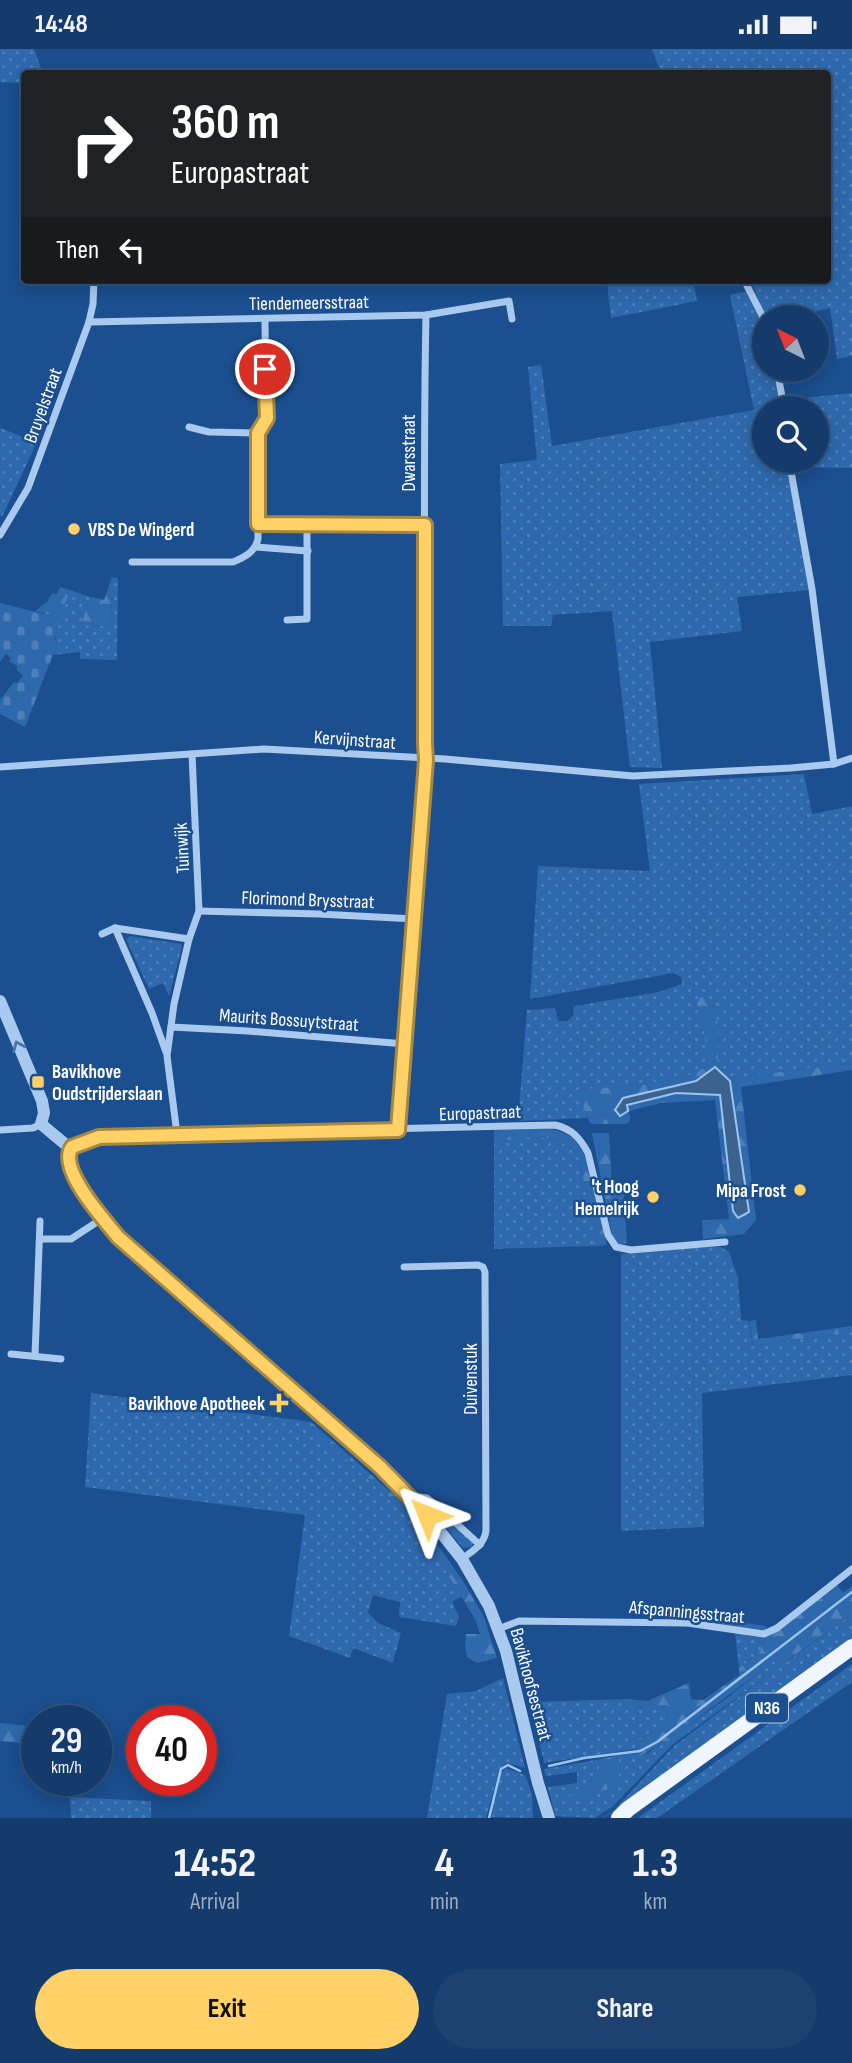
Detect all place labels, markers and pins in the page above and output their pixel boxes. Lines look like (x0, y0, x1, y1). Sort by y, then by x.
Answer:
pin (235, 339, 295, 399)
place label: VBS De Wingerd (88, 519, 194, 542)
marker: VBS De Wingerd (66, 521, 82, 537)
place label: Bavikhove Oudstrijderslaan (52, 1061, 163, 1106)
marker: Bavikhove Oudstrijderslaan (30, 1074, 46, 1090)
place label: 't Hoog Hemelrijk (575, 1176, 639, 1221)
place label: Mipa Frost (716, 1180, 786, 1203)
marker: Mipa Frost (792, 1182, 808, 1198)
marker: 't Hoog Hemelrijk (645, 1189, 661, 1205)
place label: Bavikhove Apotheek (128, 1393, 265, 1416)
marker: Bavikhove Apotheek (271, 1395, 287, 1411)

